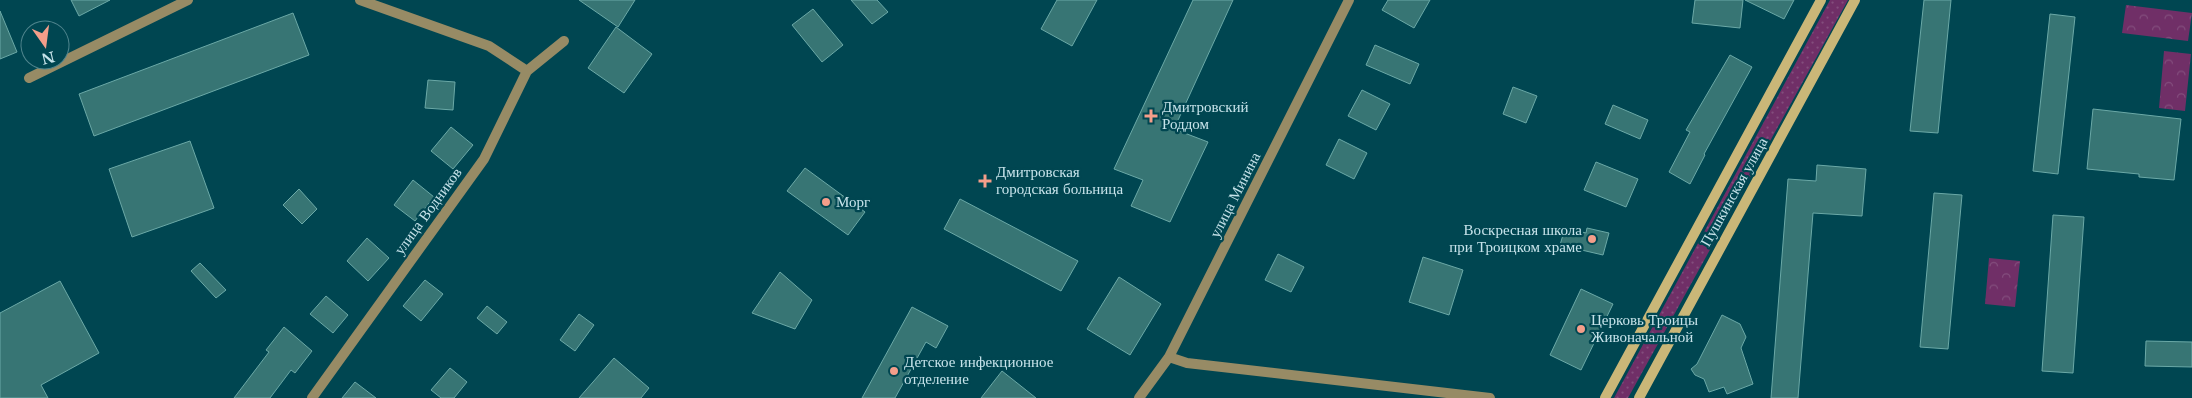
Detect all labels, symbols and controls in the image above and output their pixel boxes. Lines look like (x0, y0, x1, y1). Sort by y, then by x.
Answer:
north arrow (20, 20, 70, 70)
text: N (40, 47, 57, 68)
place label: Дмитровский Роддом (1162, 97, 1248, 133)
marker: Дмитровский Роддом (1144, 109, 1158, 123)
street label: Пушкинская улица (1696, 134, 1772, 250)
street label: улица Минина (1205, 149, 1264, 241)
place label: Дмитровская городская больница (996, 162, 1123, 198)
street label: улица Водников (390, 163, 466, 258)
marker: Дмитровская городская больница (978, 174, 992, 188)
place label: Морг (836, 192, 870, 211)
marker: Морг (820, 196, 832, 208)
place label: Воскресная школа при Троицком храме (1449, 220, 1582, 256)
marker: Воскресная школа при Троицком храме (1586, 233, 1598, 245)
place label: Церковь Троицы Живоначальной (1591, 310, 1698, 346)
marker: Церковь Троицы Живоначальной (1575, 323, 1587, 335)
place label: Детское инфекционное отделение (904, 352, 1054, 388)
marker: Детское инфекционное отделение (888, 365, 900, 377)

